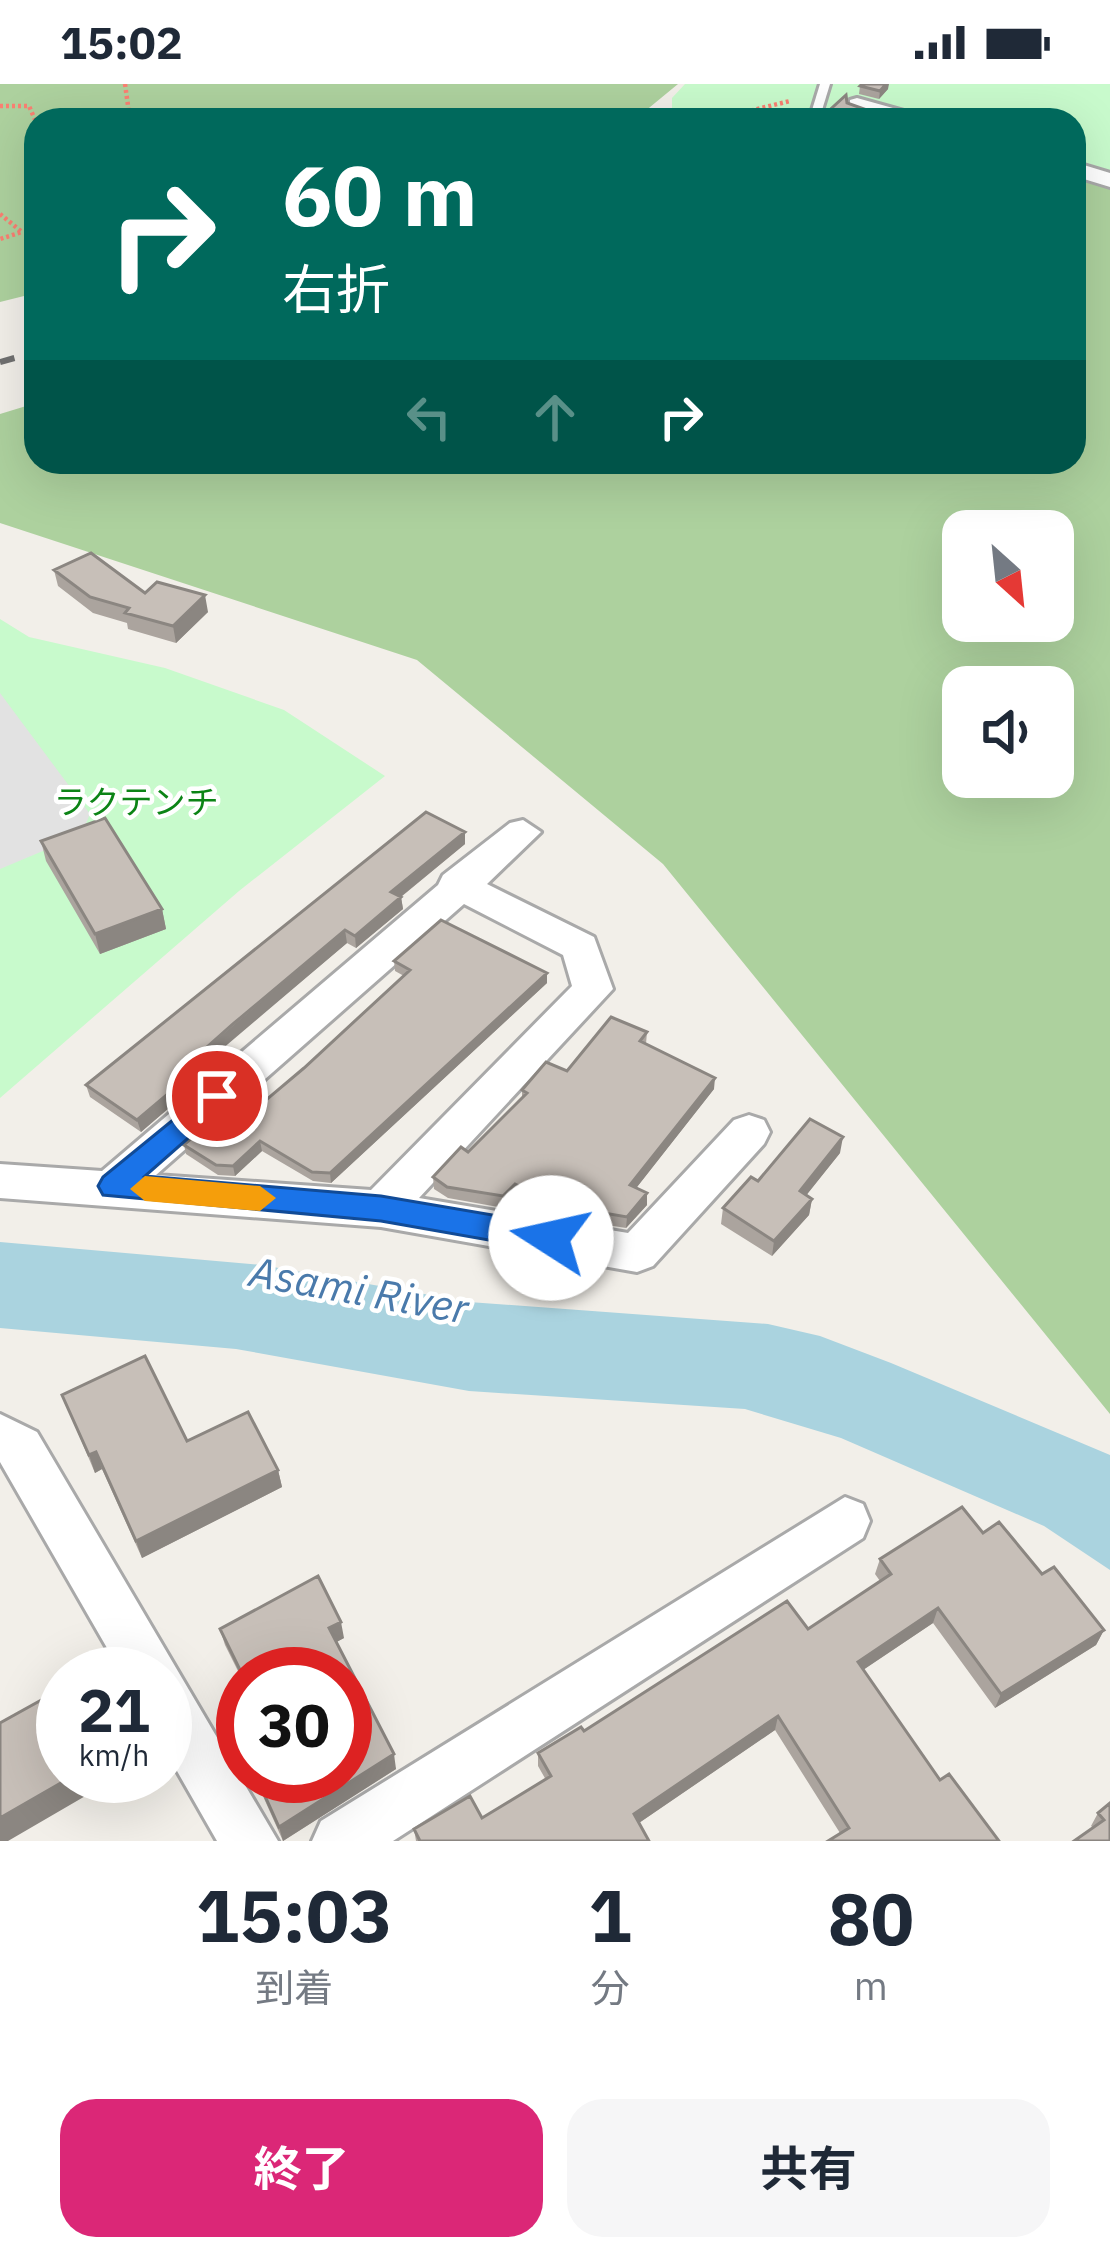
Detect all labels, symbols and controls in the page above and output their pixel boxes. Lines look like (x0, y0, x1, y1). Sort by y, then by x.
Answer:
text: 15:02 (60, 13, 183, 71)
text: 60 m (282, 140, 478, 249)
icon: right (84, 156, 240, 312)
text: 右折 (282, 254, 390, 324)
icon: left (396, 384, 462, 450)
icon: ahead (522, 384, 588, 450)
icon: right (648, 384, 714, 450)
north arrow (942, 510, 1074, 642)
map controls (942, 510, 1074, 798)
button: sound (942, 666, 1074, 798)
park label: ラクテンチ (54, 780, 219, 823)
pin (166, 1045, 268, 1147)
icon: arrive (184, 1063, 250, 1129)
position arrow (488, 1175, 614, 1301)
water label: Asami River (243, 1243, 474, 1336)
speed limit sign: 30 (216, 1647, 372, 1803)
text: 21 (78, 1670, 150, 1749)
text: km/h (79, 1735, 149, 1774)
text: 15:03 (196, 1868, 393, 1962)
text: 1 (588, 1868, 632, 1962)
text: 80 (828, 1871, 914, 1965)
text: m (854, 1960, 888, 2011)
text: 到着 (255, 1962, 333, 2013)
text: 分 (591, 1962, 630, 2013)
button: 終了 (60, 2099, 543, 2237)
button: 共有 (567, 2099, 1050, 2237)

